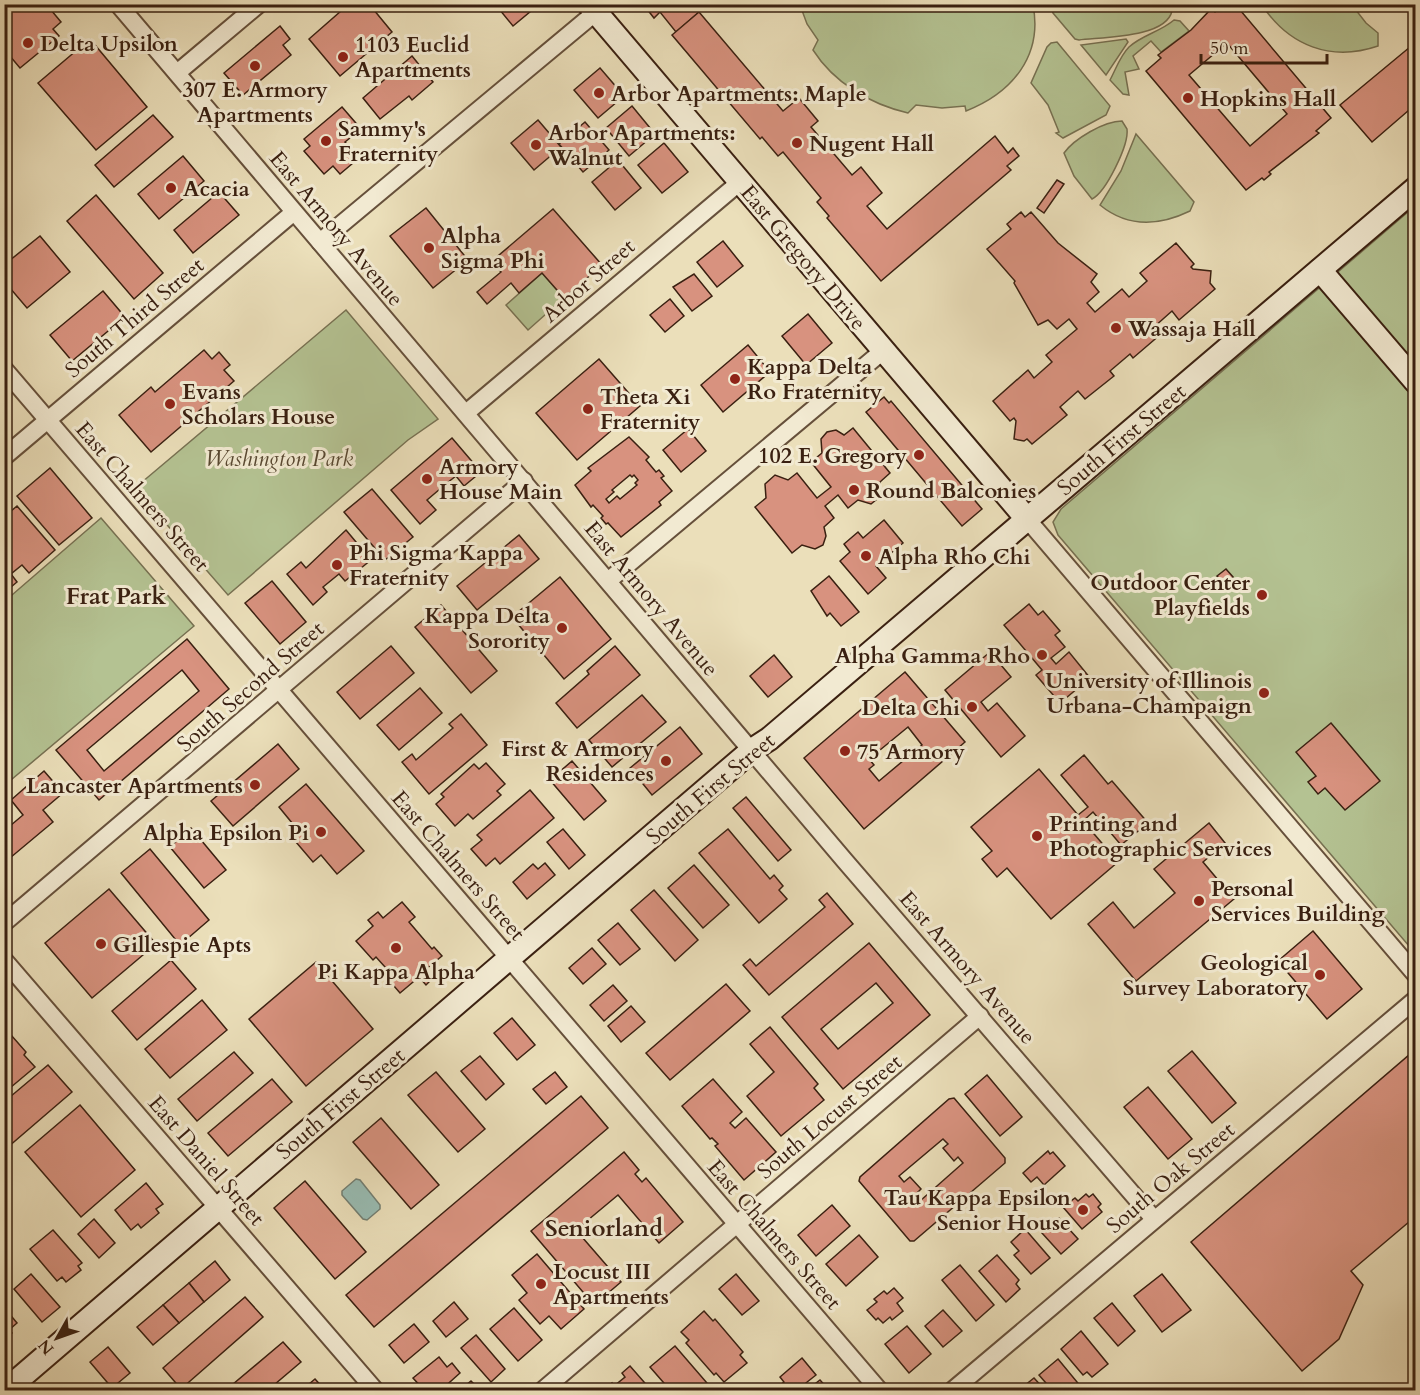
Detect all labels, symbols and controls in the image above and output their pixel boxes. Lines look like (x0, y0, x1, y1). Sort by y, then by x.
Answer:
scale bar (1201, 27, 1327, 65)
place label: Delta Upsilon (40, 29, 178, 59)
place label: 1103 Euclid Apartments (355, 30, 471, 85)
marker: Delta Upsilon (21, 36, 35, 50)
text: 50 m (1210, 36, 1249, 61)
marker: 1103 Euclid Apartments (336, 50, 350, 64)
marker: 307 E. Armory Apartments (248, 59, 262, 73)
place label: 307 E. Armory Apartments (182, 75, 328, 130)
place label: Arbor Apartments: Maple (611, 79, 867, 109)
place label: Hopkins Hall (1200, 84, 1337, 114)
marker: Arbor Apartments: Maple (592, 86, 606, 100)
marker: Hopkins Hall (1181, 91, 1195, 105)
place label: Sammy's Fraternity (338, 114, 439, 169)
place label: Arbor Apartments: Walnut (547, 118, 736, 173)
place label: Nugent Hall (809, 129, 935, 159)
marker: Sammy's Fraternity (319, 134, 333, 148)
marker: Nugent Hall (790, 136, 804, 150)
marker: Arbor Apartments: Walnut (529, 138, 543, 152)
street label: East Armory Avenue (262, 145, 410, 313)
place label: Acacia (183, 174, 250, 204)
street label: East Gregory Drive (733, 178, 873, 337)
marker: Acacia (164, 181, 178, 195)
place label: Alpha Sigma Phi (441, 221, 545, 276)
street label: Arbor Street (536, 232, 642, 330)
marker: Alpha Sigma Phi (422, 241, 436, 255)
street label: South Third Street (59, 251, 211, 385)
place label: Wassaja Hall (1127, 314, 1256, 344)
marker: Wassaja Hall (1109, 321, 1123, 335)
place label: Kappa Delta Ro Fraternity (747, 352, 883, 407)
marker: Kappa Delta Ro Fraternity (728, 372, 742, 386)
place label: Evans Scholars House (182, 377, 335, 432)
street label: South First Street (1051, 377, 1193, 503)
place label: Theta Xi Fraternity (600, 382, 701, 437)
marker: Evans Scholars House (163, 397, 177, 411)
marker: Theta Xi Fraternity (581, 402, 595, 416)
street label: East Chalmers Street (69, 415, 216, 578)
place label: 102 E. Gregory (758, 441, 907, 471)
park label: Washington Park (205, 444, 353, 474)
marker: 102 E. Gregory (912, 448, 926, 462)
place label: Armory House Main (439, 452, 562, 507)
marker: Armory House Main (420, 472, 434, 486)
place label: Round Balconies (866, 476, 1036, 506)
marker: Round Balconies (847, 483, 861, 497)
street label: East Armory Avenue (577, 515, 725, 683)
place label: Phi Sigma Kappa Fraternity (349, 538, 523, 593)
place label: Alpha Rho Chi (878, 542, 1031, 572)
marker: Alpha Rho Chi (859, 549, 873, 563)
marker: Phi Sigma Kappa Fraternity (330, 558, 344, 572)
place label: Outdoor Center Playfields (1090, 568, 1250, 623)
district label: Frat Park (66, 580, 166, 613)
marker: Outdoor Center Playfields (1255, 588, 1269, 602)
place label: Kappa Delta Sorority (425, 601, 550, 656)
street label: South Second Street (171, 614, 331, 759)
marker: Kappa Delta Sorority (555, 621, 569, 635)
place label: Alpha Gamma Rho (835, 641, 1030, 671)
marker: Alpha Gamma Rho (1035, 648, 1049, 662)
place label: University of Illinois Urbana-Champaign (1045, 666, 1252, 721)
marker: University of Illinois Urbana-Champaign (1257, 686, 1271, 700)
place label: Delta Chi (861, 693, 960, 723)
marker: Delta Chi (965, 700, 979, 714)
street label: South First Street (640, 726, 782, 852)
place label: First & Armory Residences (501, 734, 654, 789)
place label: 75 Armory (857, 737, 966, 767)
marker: 75 Armory (838, 744, 852, 758)
marker: First & Armory Residences (659, 754, 673, 768)
place label: Lancaster Apartments (26, 771, 243, 801)
marker: Lancaster Apartments (248, 778, 262, 792)
street label: East Chalmers Street (385, 784, 532, 947)
place label: Printing and Photographic Services (1049, 809, 1272, 864)
place label: Alpha Epsilon Pi (143, 818, 309, 848)
marker: Alpha Epsilon Pi (314, 825, 328, 839)
marker: Printing and Photographic Services (1030, 829, 1044, 843)
place label: Personal Services Building (1211, 874, 1385, 929)
street label: East Armory Avenue (892, 884, 1042, 1051)
marker: Personal Services Building (1192, 894, 1206, 908)
place label: Gillespie Apts (113, 930, 251, 960)
marker: Gillespie Apts (94, 937, 108, 951)
marker: Pi Kappa Alpha (389, 941, 403, 955)
place label: Geological Survey Laboratory (1123, 948, 1309, 1003)
place label: Pi Kappa Alpha (317, 957, 475, 987)
marker: Geological Survey Laboratory (1313, 968, 1327, 982)
street label: South First Street (270, 1041, 412, 1167)
street label: South Locust Street (751, 1047, 908, 1186)
street label: East Daniel Street (141, 1089, 271, 1232)
street label: South Oak Street (1100, 1115, 1241, 1240)
street label: East Chalmers Street (701, 1153, 848, 1316)
place label: Tau Kappa Epsilon Senior House (884, 1183, 1071, 1238)
marker: Tau Kappa Epsilon Senior House (1076, 1203, 1090, 1217)
district label: Seniorland (545, 1212, 663, 1245)
place label: Locust III Apartments (553, 1257, 669, 1312)
marker: Locust III Apartments (534, 1277, 548, 1291)
north arrow (27, 1308, 87, 1368)
text: N (33, 1335, 59, 1359)

